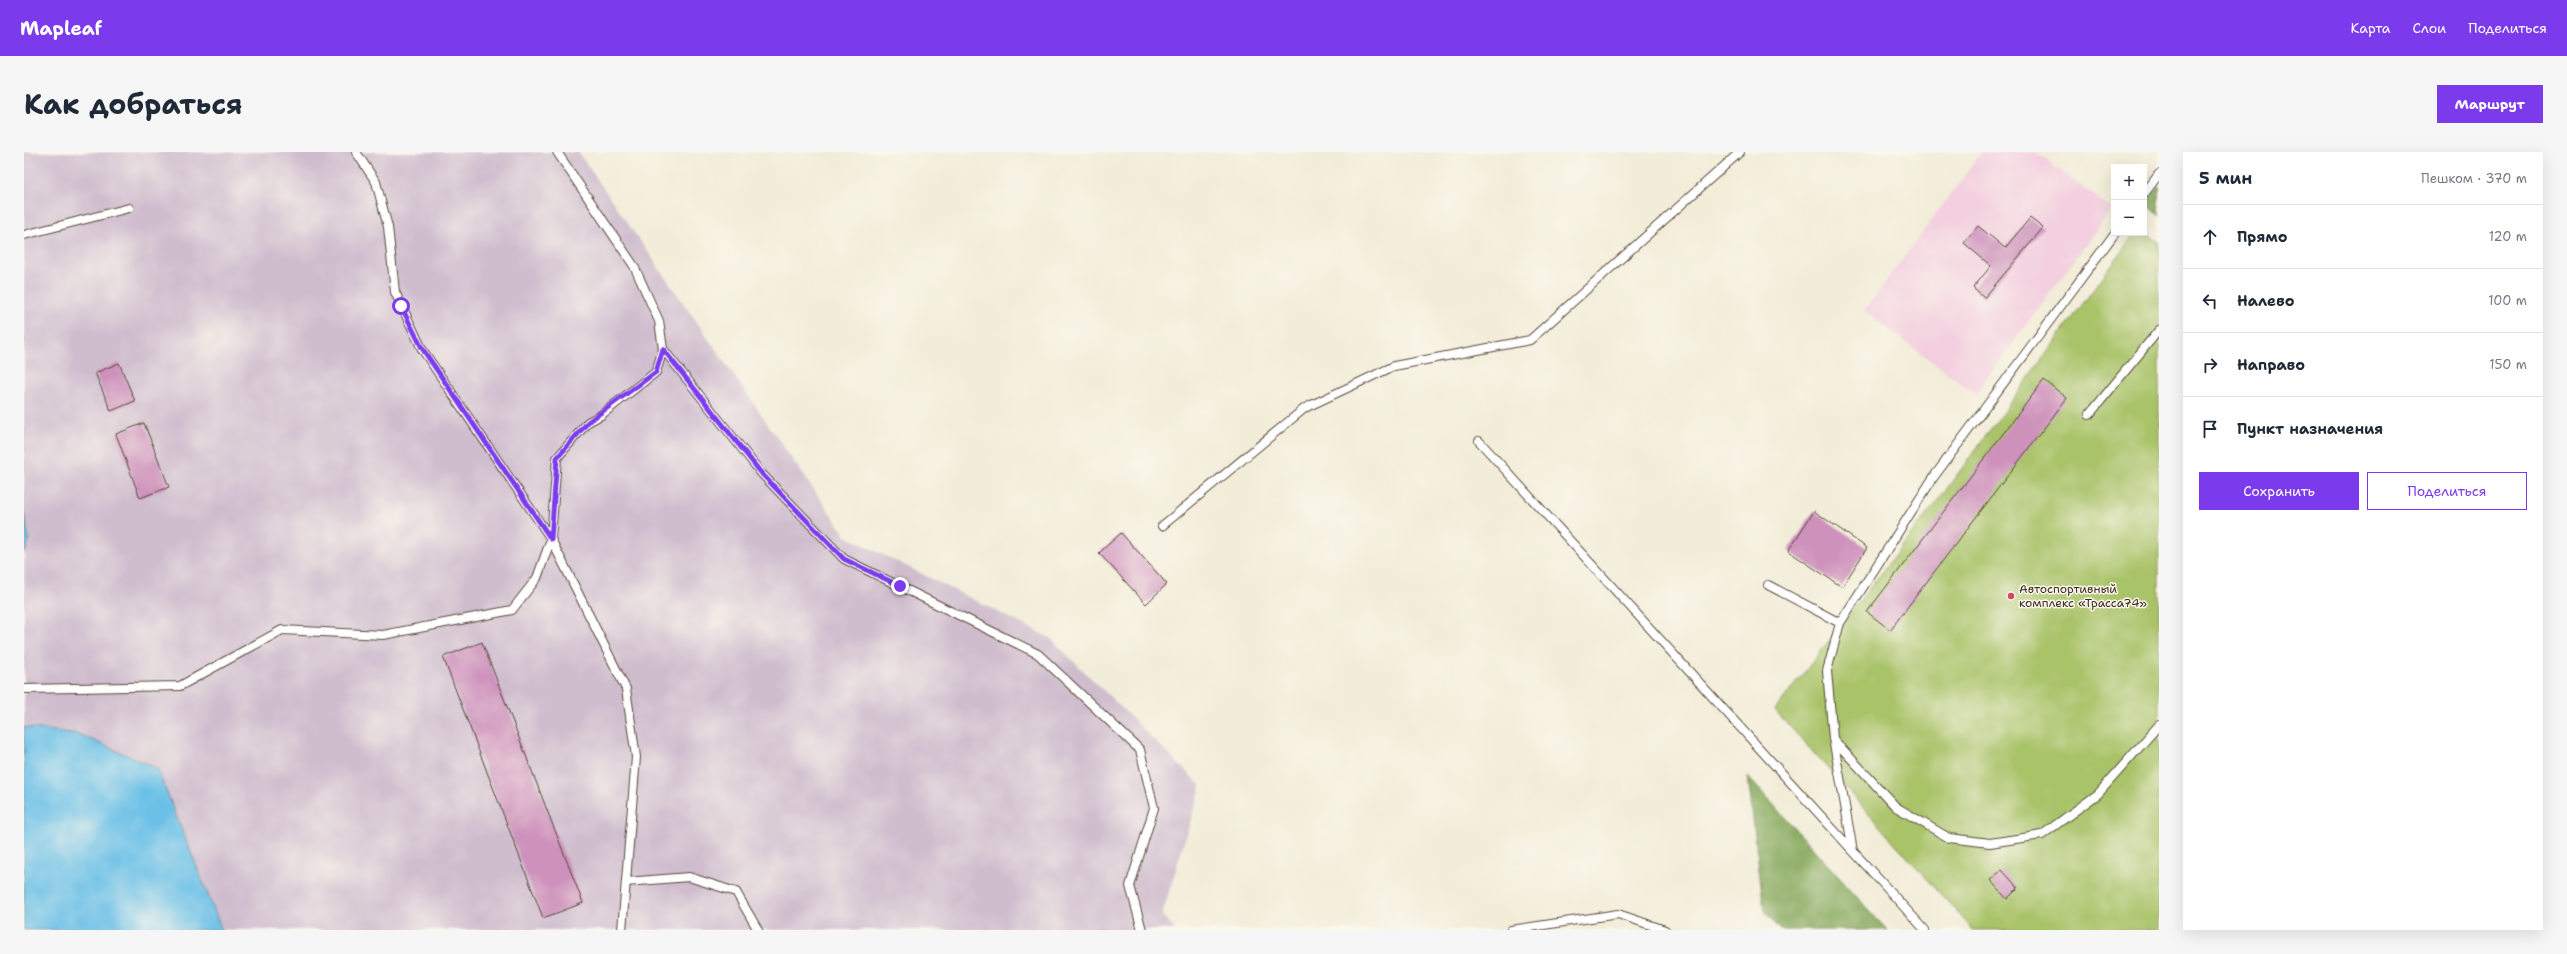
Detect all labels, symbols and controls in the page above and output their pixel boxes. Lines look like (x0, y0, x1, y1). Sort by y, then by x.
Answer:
text: Mapleaf (20, 16, 102, 41)
text: Карта (2350, 19, 2391, 37)
text: Слои (2413, 19, 2446, 37)
text: Поделиться (2468, 19, 2547, 37)
text: Как добраться (24, 85, 243, 123)
button: Маршрут (2437, 85, 2543, 123)
map controls (2111, 164, 2147, 236)
button: + (2111, 164, 2147, 200)
text: 5 мин (2199, 167, 2252, 189)
text: Пешком · 370 m (2421, 170, 2527, 187)
button: − (2111, 200, 2147, 236)
icon: ahead (2199, 226, 2221, 248)
text: Прямо (2237, 227, 2287, 247)
text: 120 m (2489, 228, 2527, 245)
icon: left (2199, 290, 2221, 312)
text: Налево (2237, 291, 2295, 311)
text: 100 m (2488, 292, 2527, 309)
route start (392, 297, 410, 315)
icon: right (2199, 354, 2221, 376)
text: Направо (2237, 355, 2305, 375)
text: 150 m (2489, 356, 2527, 373)
icon: arrive (2199, 418, 2221, 440)
text: Пункт назначения (2237, 419, 2383, 439)
button: Сохранить (2199, 472, 2359, 510)
button: Поделиться (2367, 472, 2527, 510)
route end (891, 577, 909, 595)
place label: Автоспортивный комплекс «Трасса74» (2019, 581, 2147, 611)
marker: Автоспортивный комплекс «Трасса74» (2006, 591, 2016, 601)

